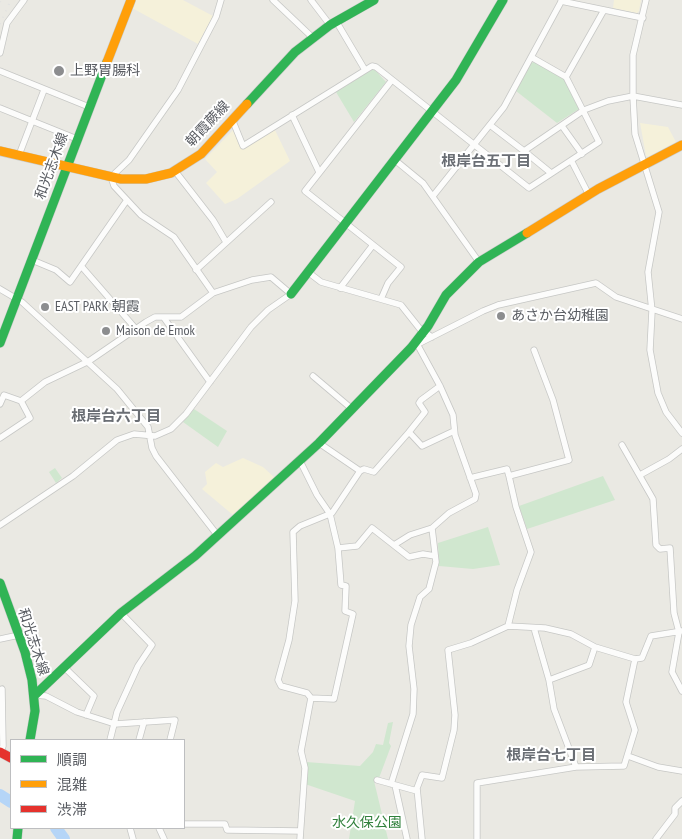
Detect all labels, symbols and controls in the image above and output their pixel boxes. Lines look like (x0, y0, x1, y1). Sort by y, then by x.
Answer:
place label: 上野胃腸科 (70, 63, 140, 79)
marker: 上野胃腸科 (52, 64, 66, 78)
street label: 朝霞蕨線 (183, 98, 233, 150)
street label: 和光志木線 (32, 130, 72, 202)
district label: 根岸台五丁目 (441, 153, 531, 171)
place label: EAST PARK 朝霞 (55, 299, 140, 315)
marker: EAST PARK 朝霞 (39, 301, 51, 313)
place label: あさか台幼稚園 (511, 308, 609, 324)
marker: あさか台幼稚園 (495, 310, 507, 322)
place label: Maison de Emok (116, 323, 195, 339)
marker: Maison de Emok (100, 325, 112, 337)
district label: 根岸台六丁目 (71, 408, 161, 426)
street label: 和光志木線 (14, 606, 52, 678)
legend (10, 739, 185, 829)
district label: 根岸台七丁目 (506, 747, 596, 765)
text: 順調 (57, 750, 87, 769)
text: 混雑 (57, 775, 87, 794)
text: 渋滞 (57, 800, 87, 819)
park label: 水久保公園 (332, 815, 402, 831)

